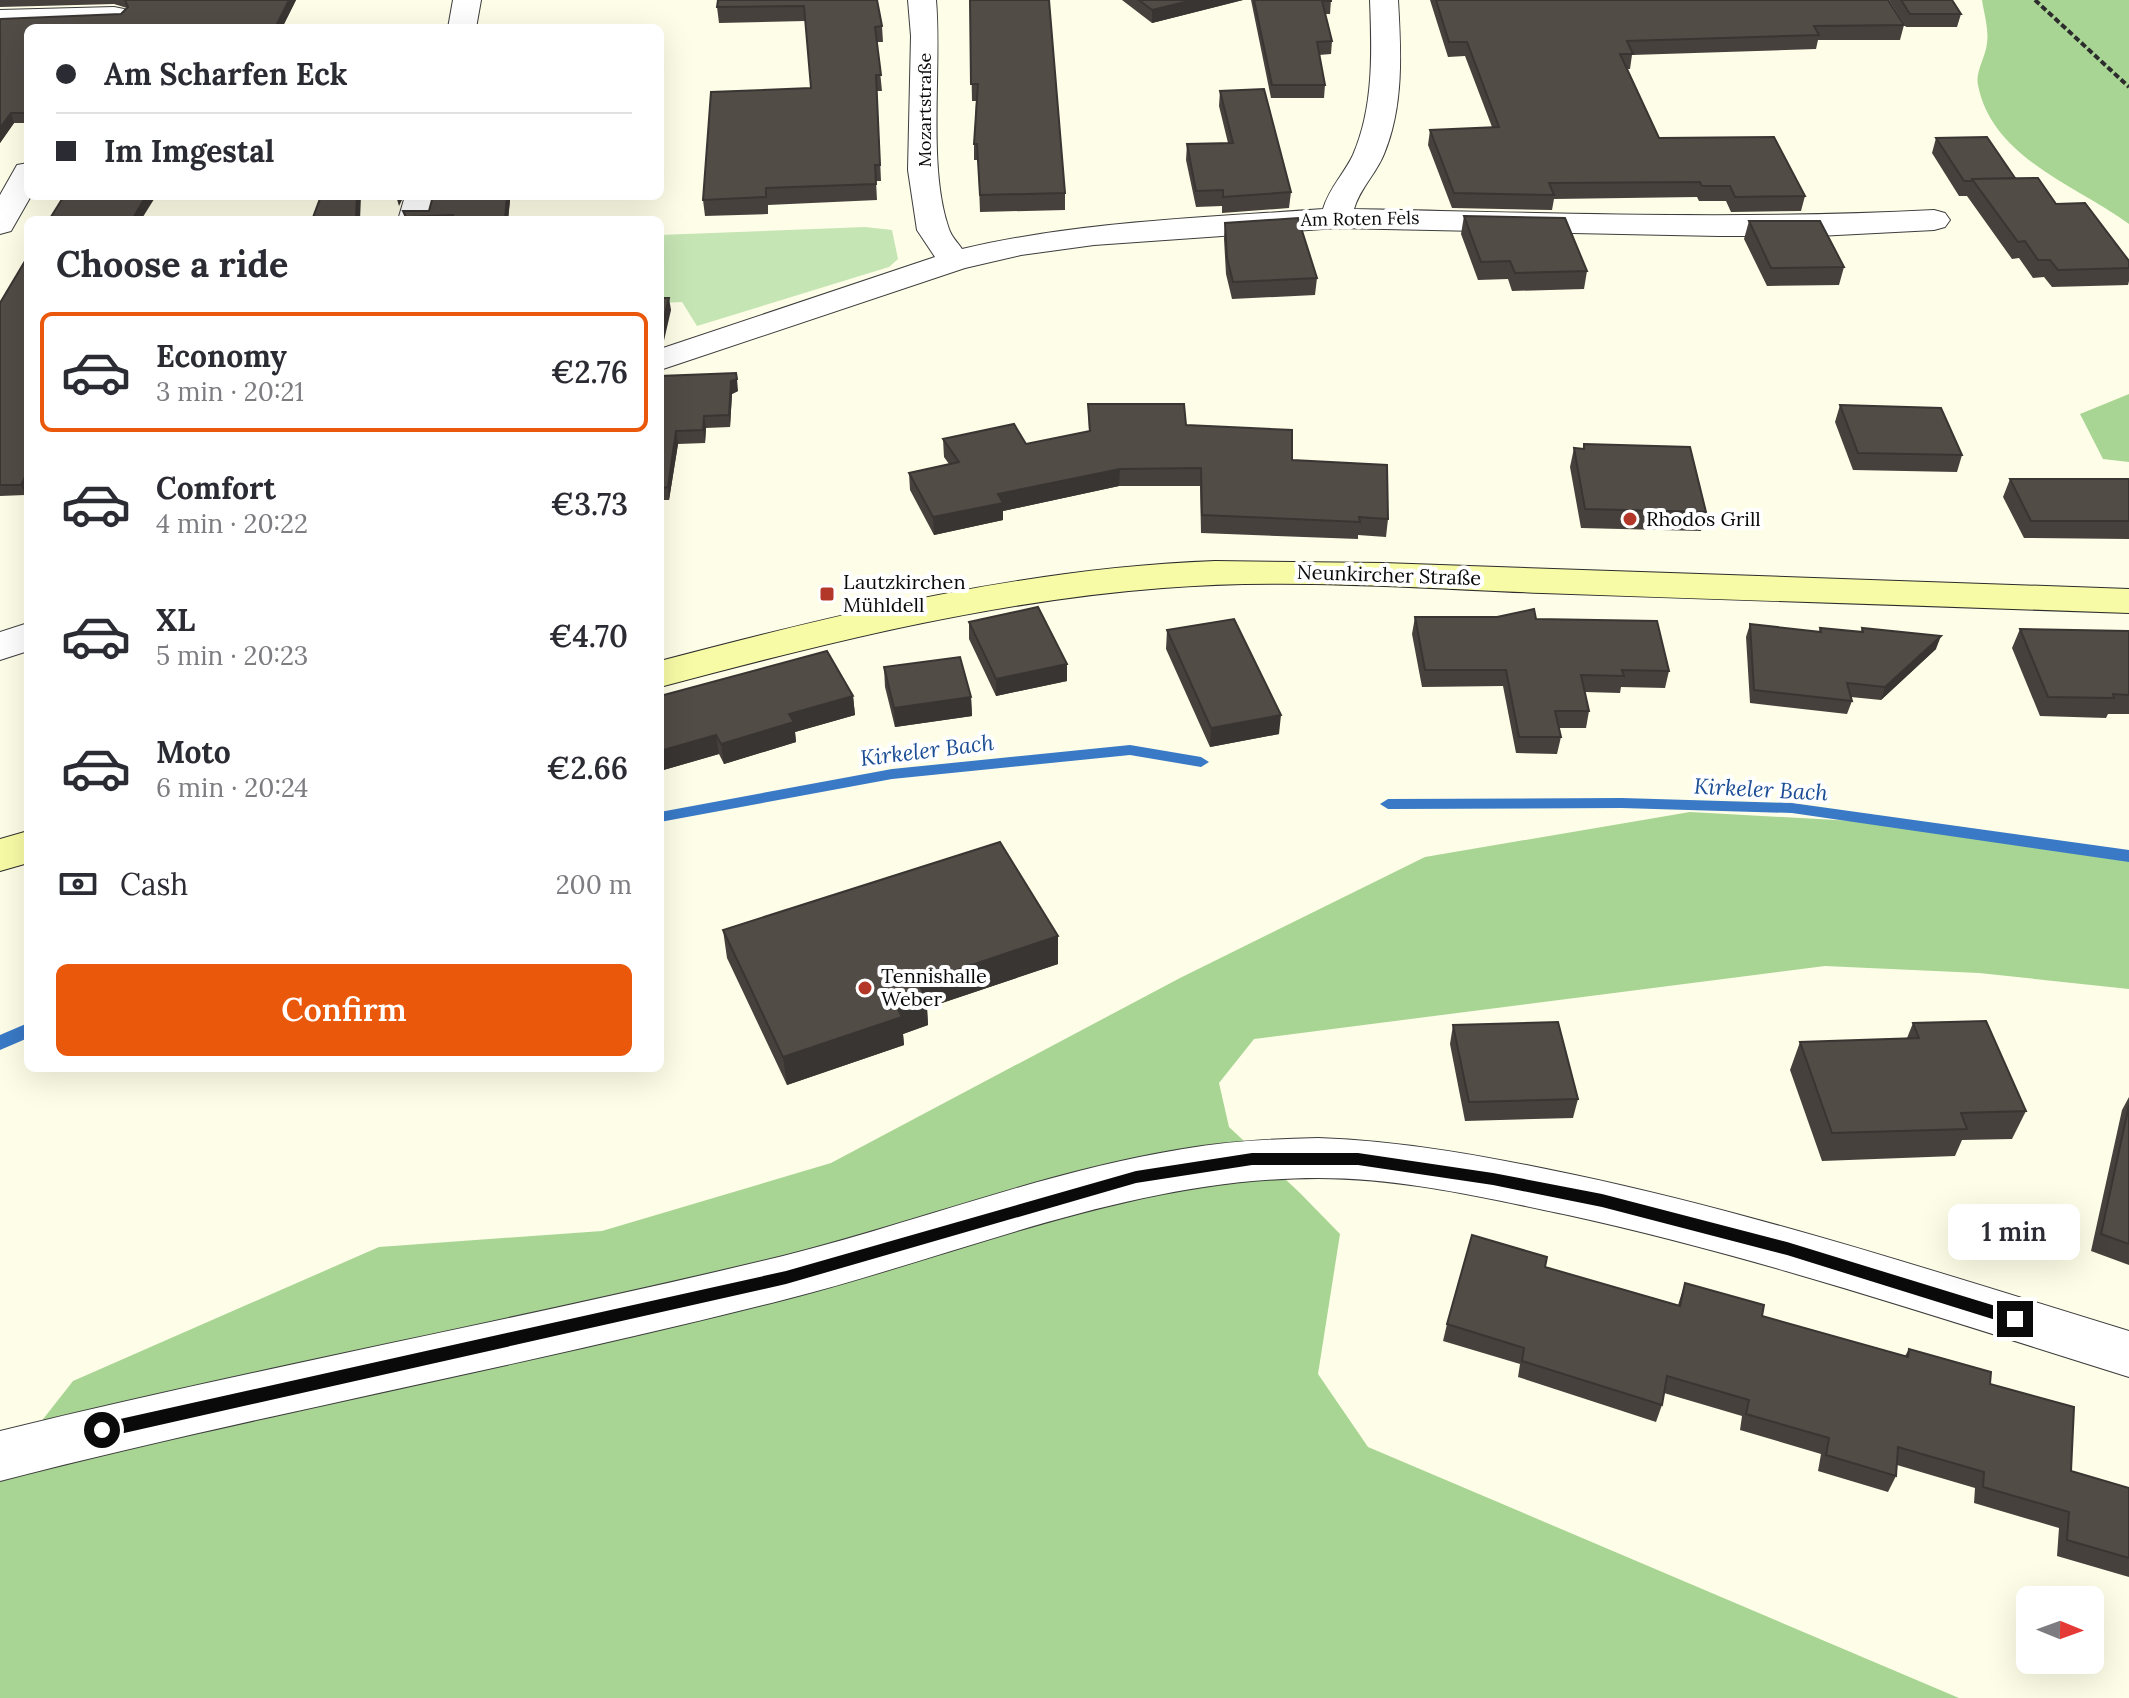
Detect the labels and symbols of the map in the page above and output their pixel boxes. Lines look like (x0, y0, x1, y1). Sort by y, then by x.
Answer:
street label: Mozartstraße (913, 52, 936, 167)
street label: Am Roten Fels (1299, 206, 1420, 231)
place label: Rhodos Grill (1646, 506, 1761, 531)
marker: Rhodos Grill (1621, 510, 1639, 528)
street label: Neunkircher Straße (1296, 559, 1482, 590)
place label: Lautzkirchen Mühldell (843, 569, 966, 617)
marker: Lautzkirchen Mühldell (818, 585, 836, 603)
water label: Kirkeler Bach (859, 728, 996, 772)
water label: Kirkeler Bach (1693, 772, 1829, 807)
place label: Tennishalle Weber (881, 963, 987, 1011)
marker: Tennishalle Weber (856, 979, 874, 997)
callout: 1 min (1949, 1203, 2081, 1259)
route end (1997, 1301, 2033, 1337)
route start (84, 1412, 120, 1448)
north arrow (2016, 1586, 2104, 1674)

